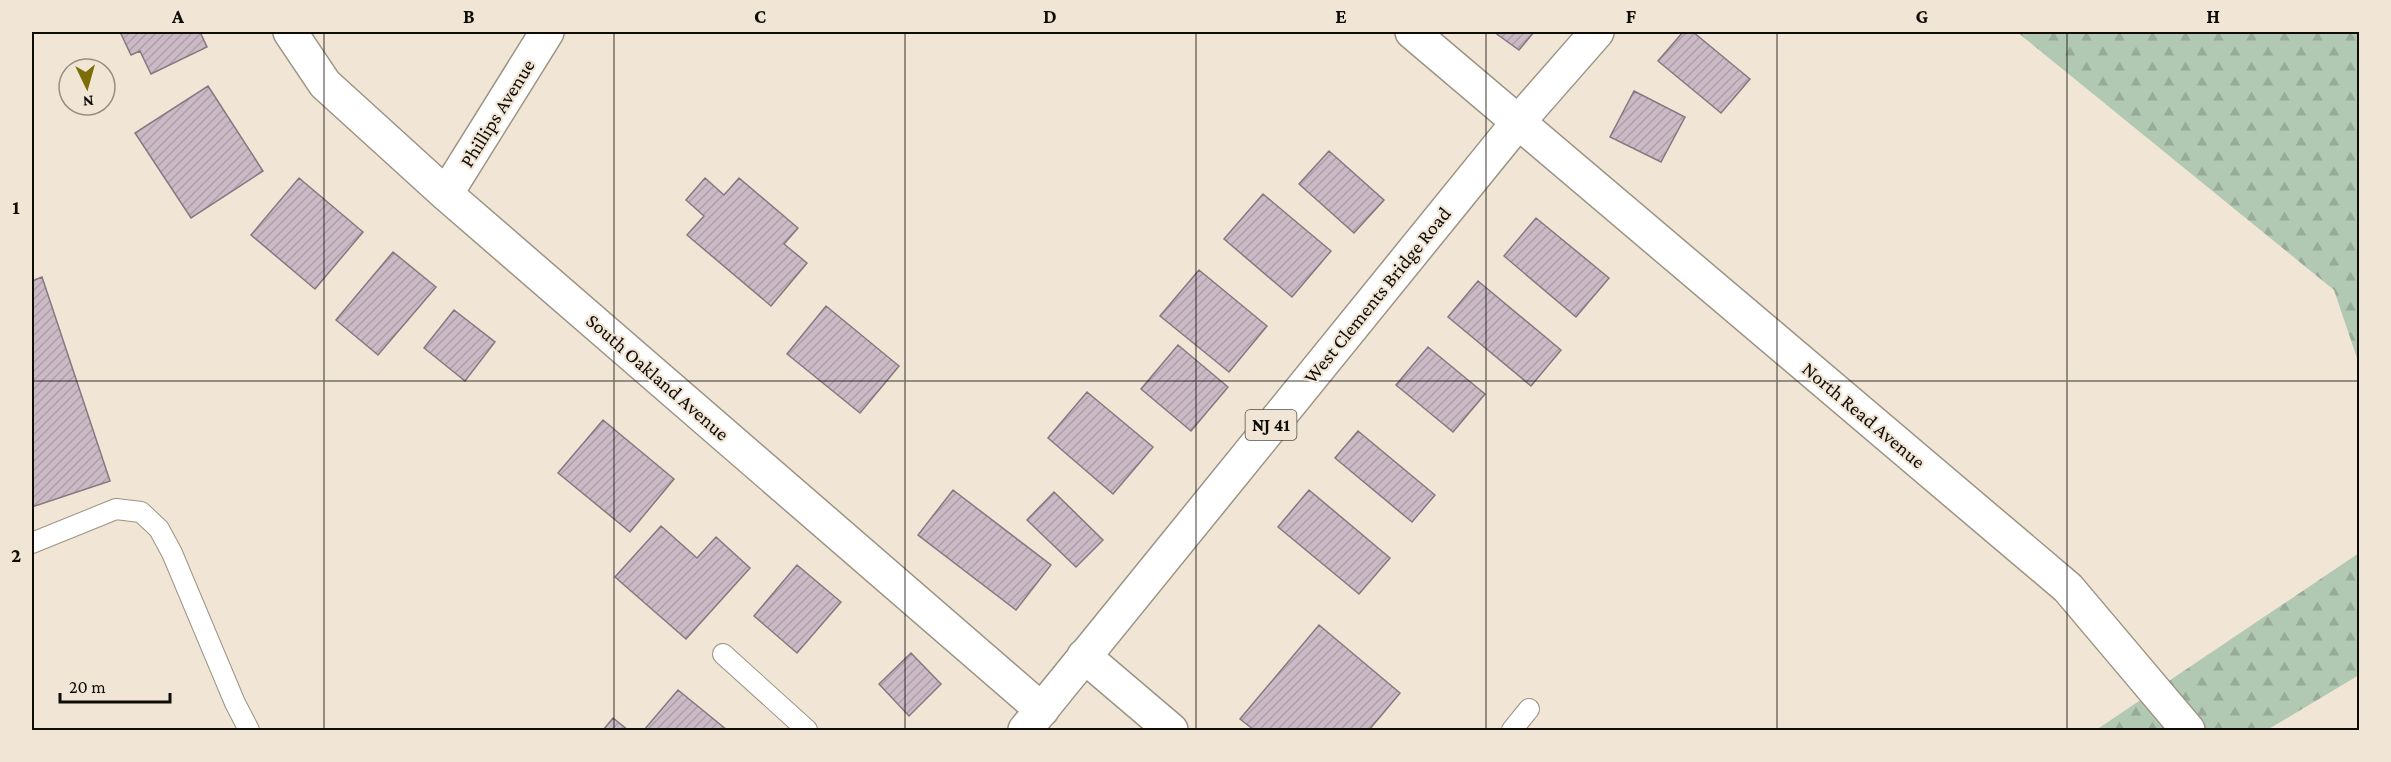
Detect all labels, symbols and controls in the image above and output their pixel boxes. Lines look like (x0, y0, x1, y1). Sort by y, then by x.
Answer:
text: A (171, 5, 185, 27)
text: B (463, 5, 475, 27)
text: C (754, 5, 766, 27)
text: D (1043, 5, 1057, 27)
text: E (1335, 5, 1347, 27)
text: F (1626, 5, 1637, 27)
text: G (1916, 5, 1929, 27)
text: H (2206, 5, 2220, 27)
street label: Phillips Avenue (455, 55, 540, 171)
north arrow (57, 57, 117, 117)
text: N (82, 93, 94, 110)
text: 1 (12, 196, 20, 218)
street label: West Clements Bridge Road (1299, 202, 1456, 388)
street label: South Oakland Avenue (582, 309, 734, 445)
street label: North Read Avenue (1798, 357, 1930, 473)
road number: NJ 41 (1246, 410, 1296, 440)
text: 2 (11, 544, 21, 566)
scale bar (60, 666, 170, 704)
text: 20 m (69, 677, 106, 697)

